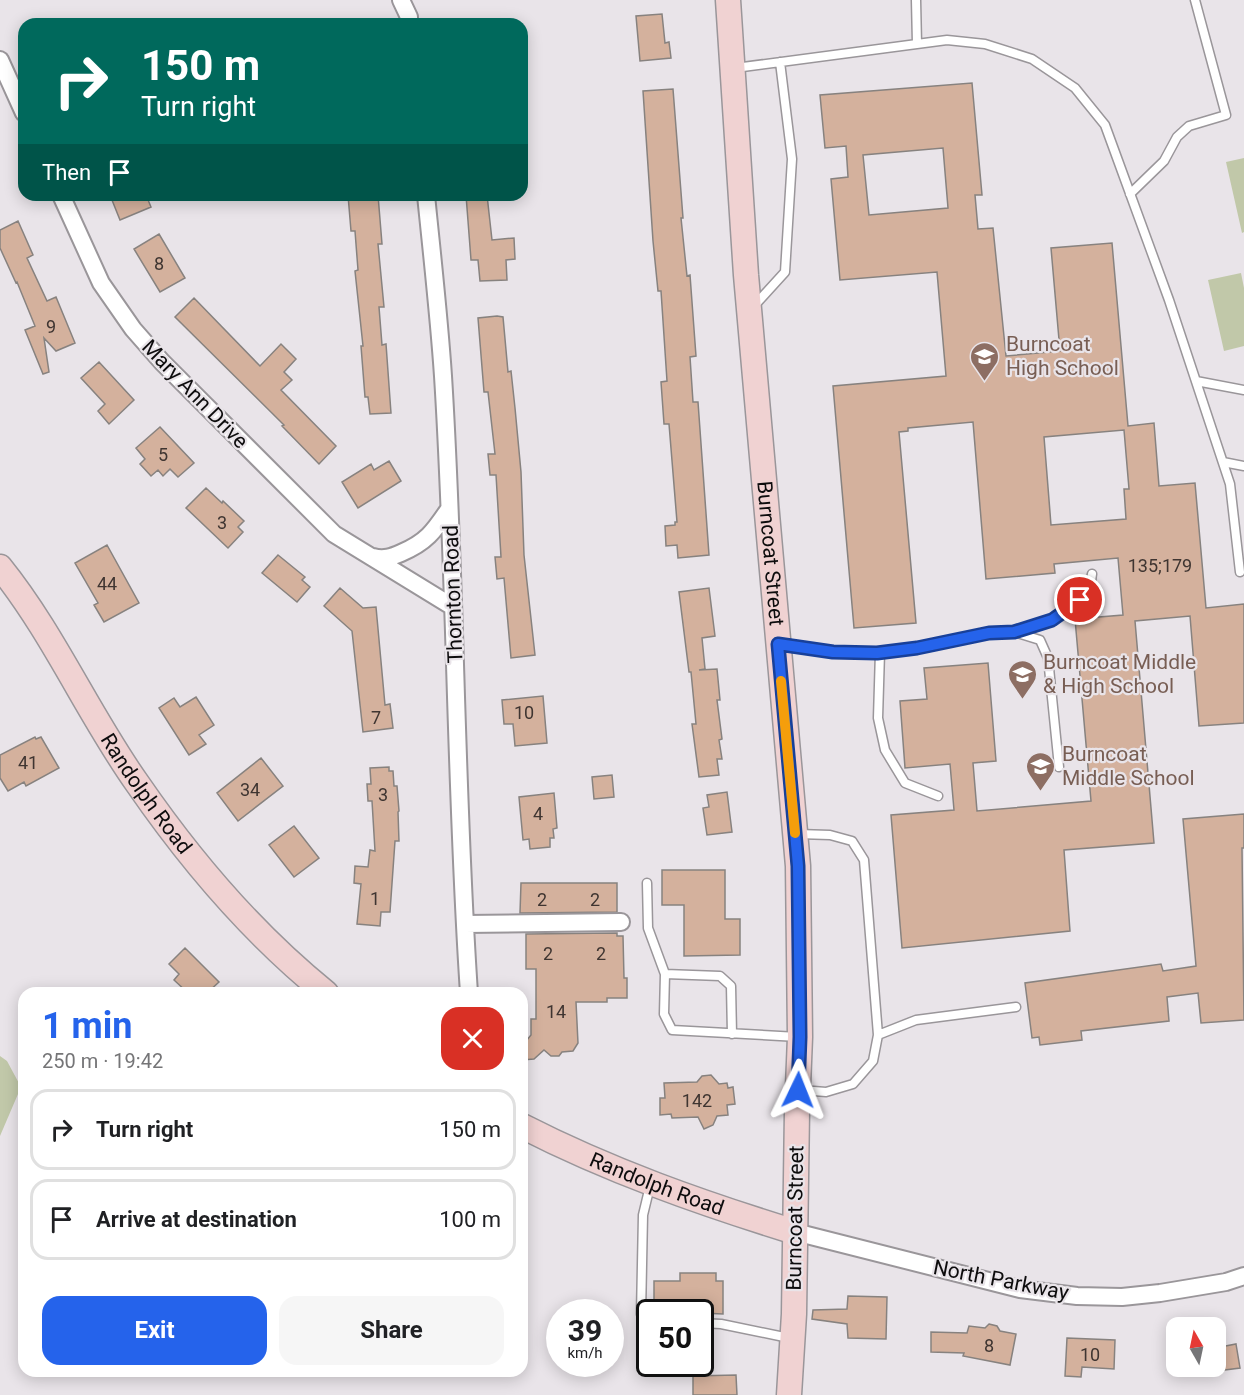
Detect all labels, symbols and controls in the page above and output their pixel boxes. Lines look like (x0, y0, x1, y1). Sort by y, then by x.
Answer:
text: 150 m (141, 41, 260, 90)
icon: right (42, 42, 120, 120)
text: Turn right (141, 91, 256, 123)
icon: arrive (103, 156, 136, 189)
text: Then (42, 160, 91, 185)
house number: 8 (154, 253, 164, 274)
house number: 9 (46, 316, 56, 337)
place label: Burncoat High School (1006, 332, 1119, 380)
street label: Mary Ann Drive (137, 335, 253, 453)
school or university icon: Burncoat High School (969, 340, 1001, 382)
house number: 5 (158, 444, 168, 465)
street label: Burncoat Street (752, 480, 789, 627)
house number: 3 (217, 512, 227, 533)
street label: Thornton Road (439, 524, 467, 664)
house number: 135;179 (1128, 555, 1192, 576)
house number: 44 (97, 573, 117, 594)
pin (1054, 574, 1105, 625)
icon: arrive (1063, 583, 1096, 616)
place label: Burncoat Middle & High School (1043, 650, 1196, 698)
school or university icon: Burncoat Middle & High School (1006, 658, 1038, 700)
house number: 10 (514, 702, 534, 723)
house number: 7 (371, 707, 381, 728)
street label: Randolph Road (96, 729, 197, 859)
place label: Burncoat Middle School (1062, 742, 1195, 790)
school or university icon: Burncoat Middle School (1025, 750, 1057, 792)
house number: 41 (18, 752, 38, 773)
house number: 34 (240, 779, 260, 800)
house number: 3 (378, 784, 388, 805)
house number: 4 (533, 803, 543, 824)
house number: 1 (370, 888, 380, 909)
house number: 2 (537, 889, 547, 910)
house number: 2 (590, 889, 600, 910)
house number: 2 (543, 943, 553, 964)
house number: 2 (596, 943, 606, 964)
house number: 14 (546, 1001, 566, 1022)
text: 1 min (42, 1005, 133, 1047)
button: close (441, 1007, 504, 1070)
text: 250 m · 19:42 (42, 1049, 163, 1073)
position arrow (766, 1058, 830, 1122)
house number: 142 (682, 1090, 712, 1111)
icon: right (45, 1113, 78, 1146)
text: Turn right (96, 1117, 193, 1142)
text: 150 m (439, 1117, 501, 1142)
street label: Burncoat Street (782, 1145, 808, 1291)
street label: Randolph Road (586, 1147, 727, 1220)
icon: arrive (45, 1203, 78, 1236)
text: Arrive at destination (96, 1207, 297, 1232)
text: 100 m (439, 1207, 501, 1232)
street label: North Parkway (931, 1255, 1071, 1305)
button: Exit (42, 1296, 267, 1365)
button: Share (279, 1296, 504, 1365)
speed limit sign: 50 (636, 1299, 714, 1377)
text: 39 (568, 1313, 602, 1348)
north arrow (1166, 1317, 1226, 1377)
map controls (1166, 1317, 1226, 1377)
house number: 8 (984, 1335, 994, 1356)
text: km/h (567, 1344, 603, 1362)
house number: 10 (1080, 1344, 1100, 1365)

